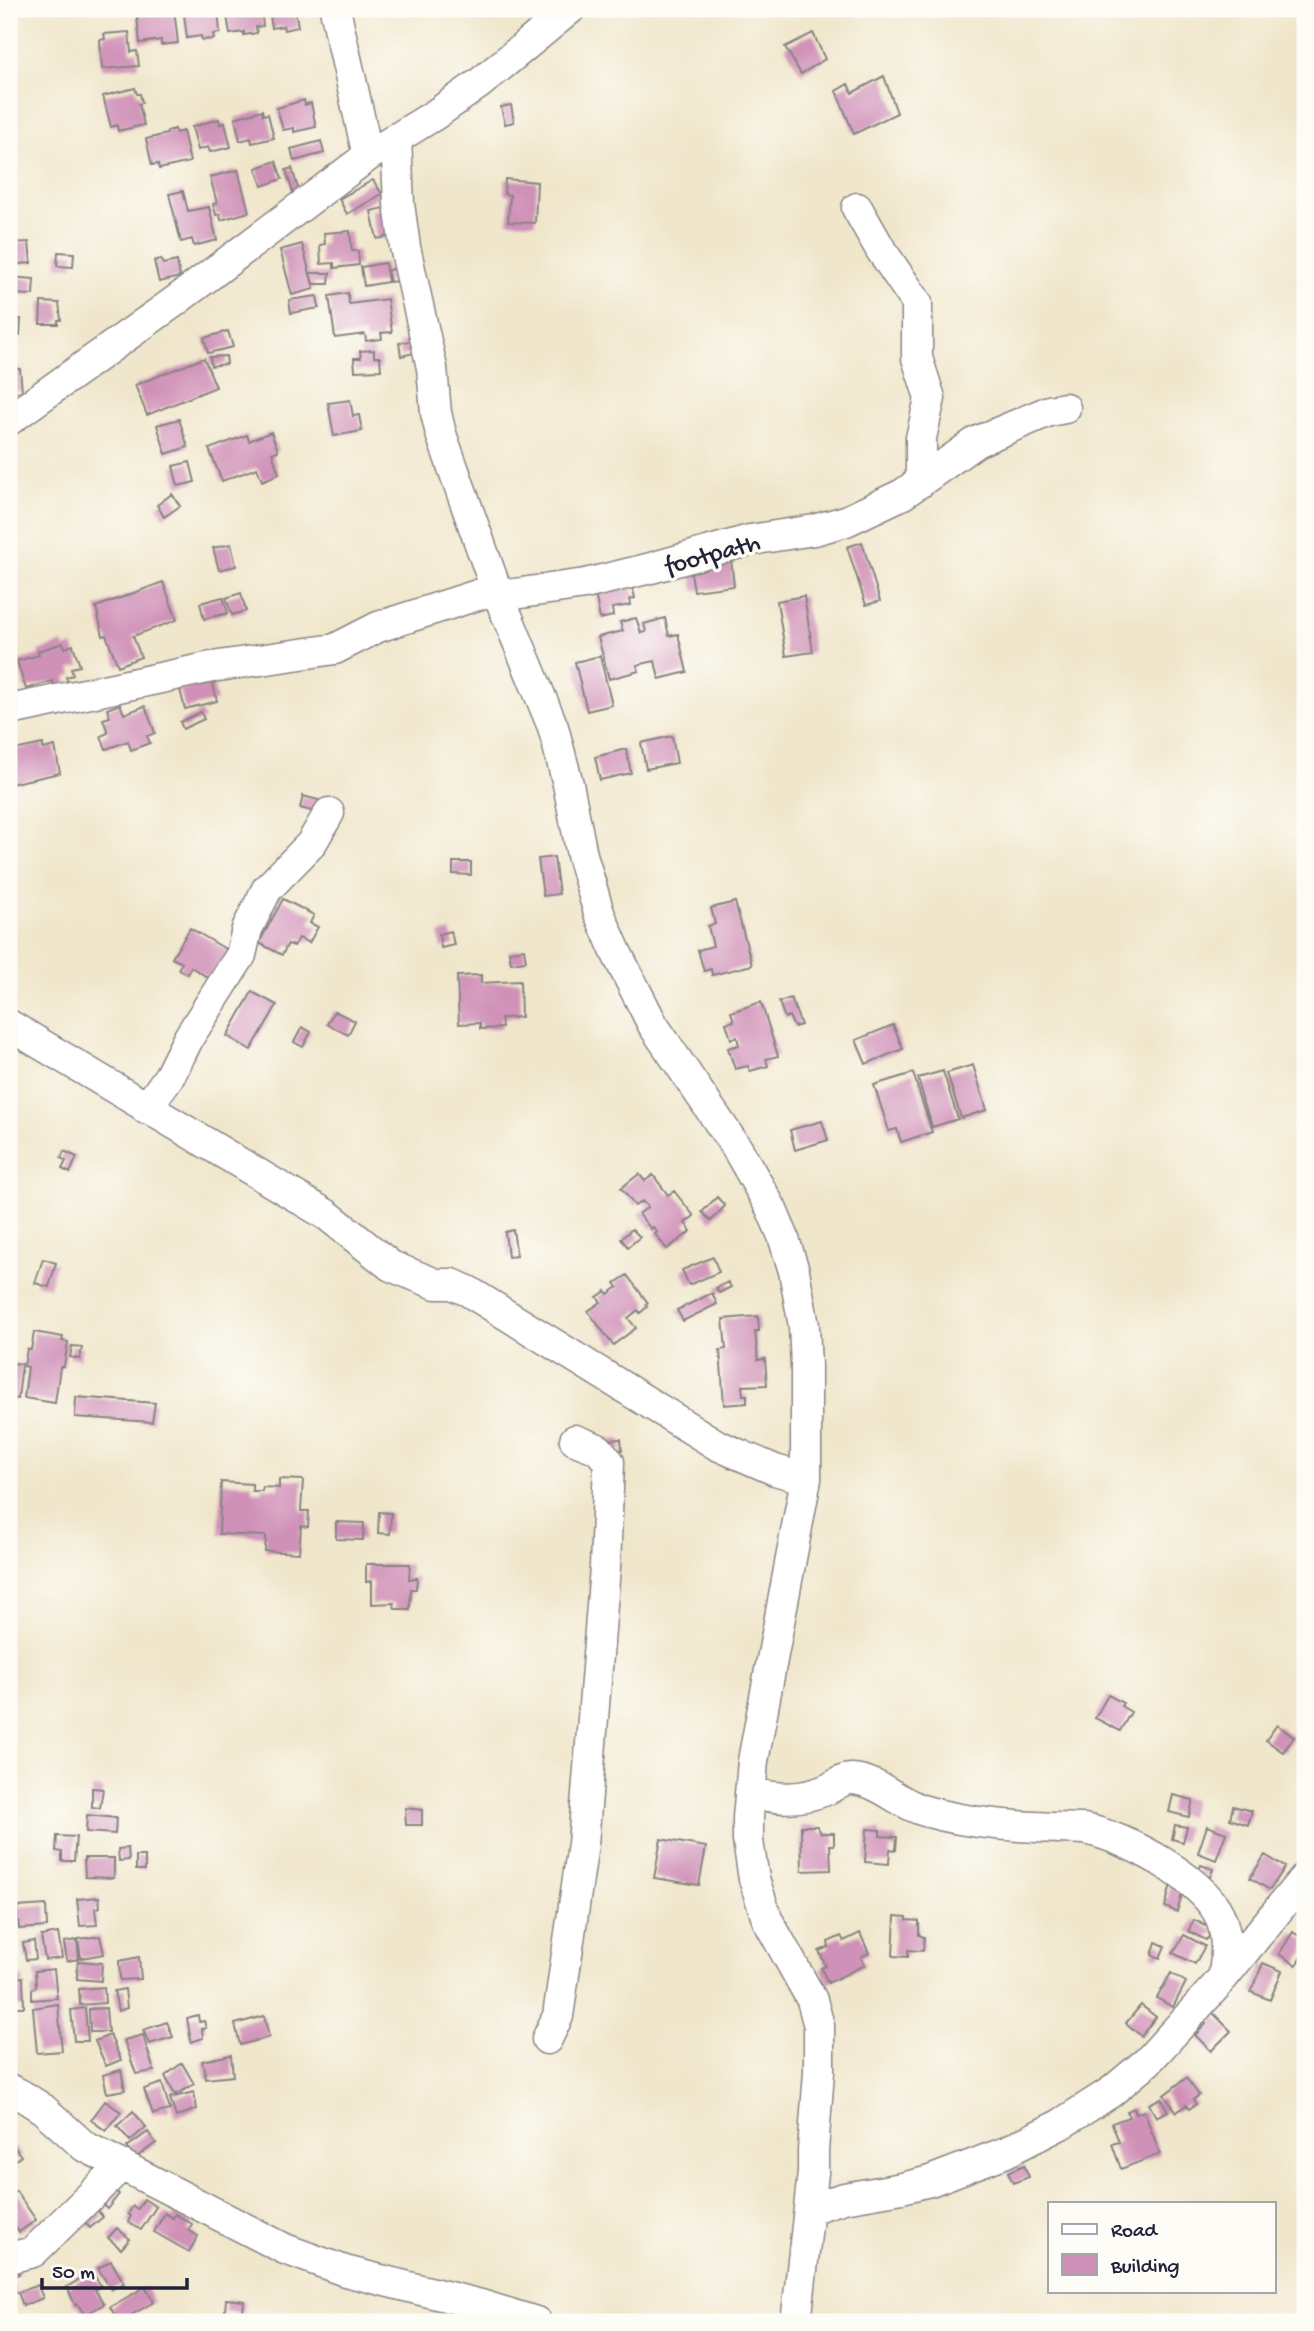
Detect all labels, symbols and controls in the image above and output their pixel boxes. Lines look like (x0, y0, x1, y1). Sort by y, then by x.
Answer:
street label: footpath (661, 529, 764, 584)
legend (1048, 2202, 1276, 2292)
text: Road (1111, 2220, 1159, 2245)
scale bar (42, 2247, 187, 2291)
text: Building (1110, 2256, 1180, 2281)
text: 50 m (52, 2262, 95, 2287)

